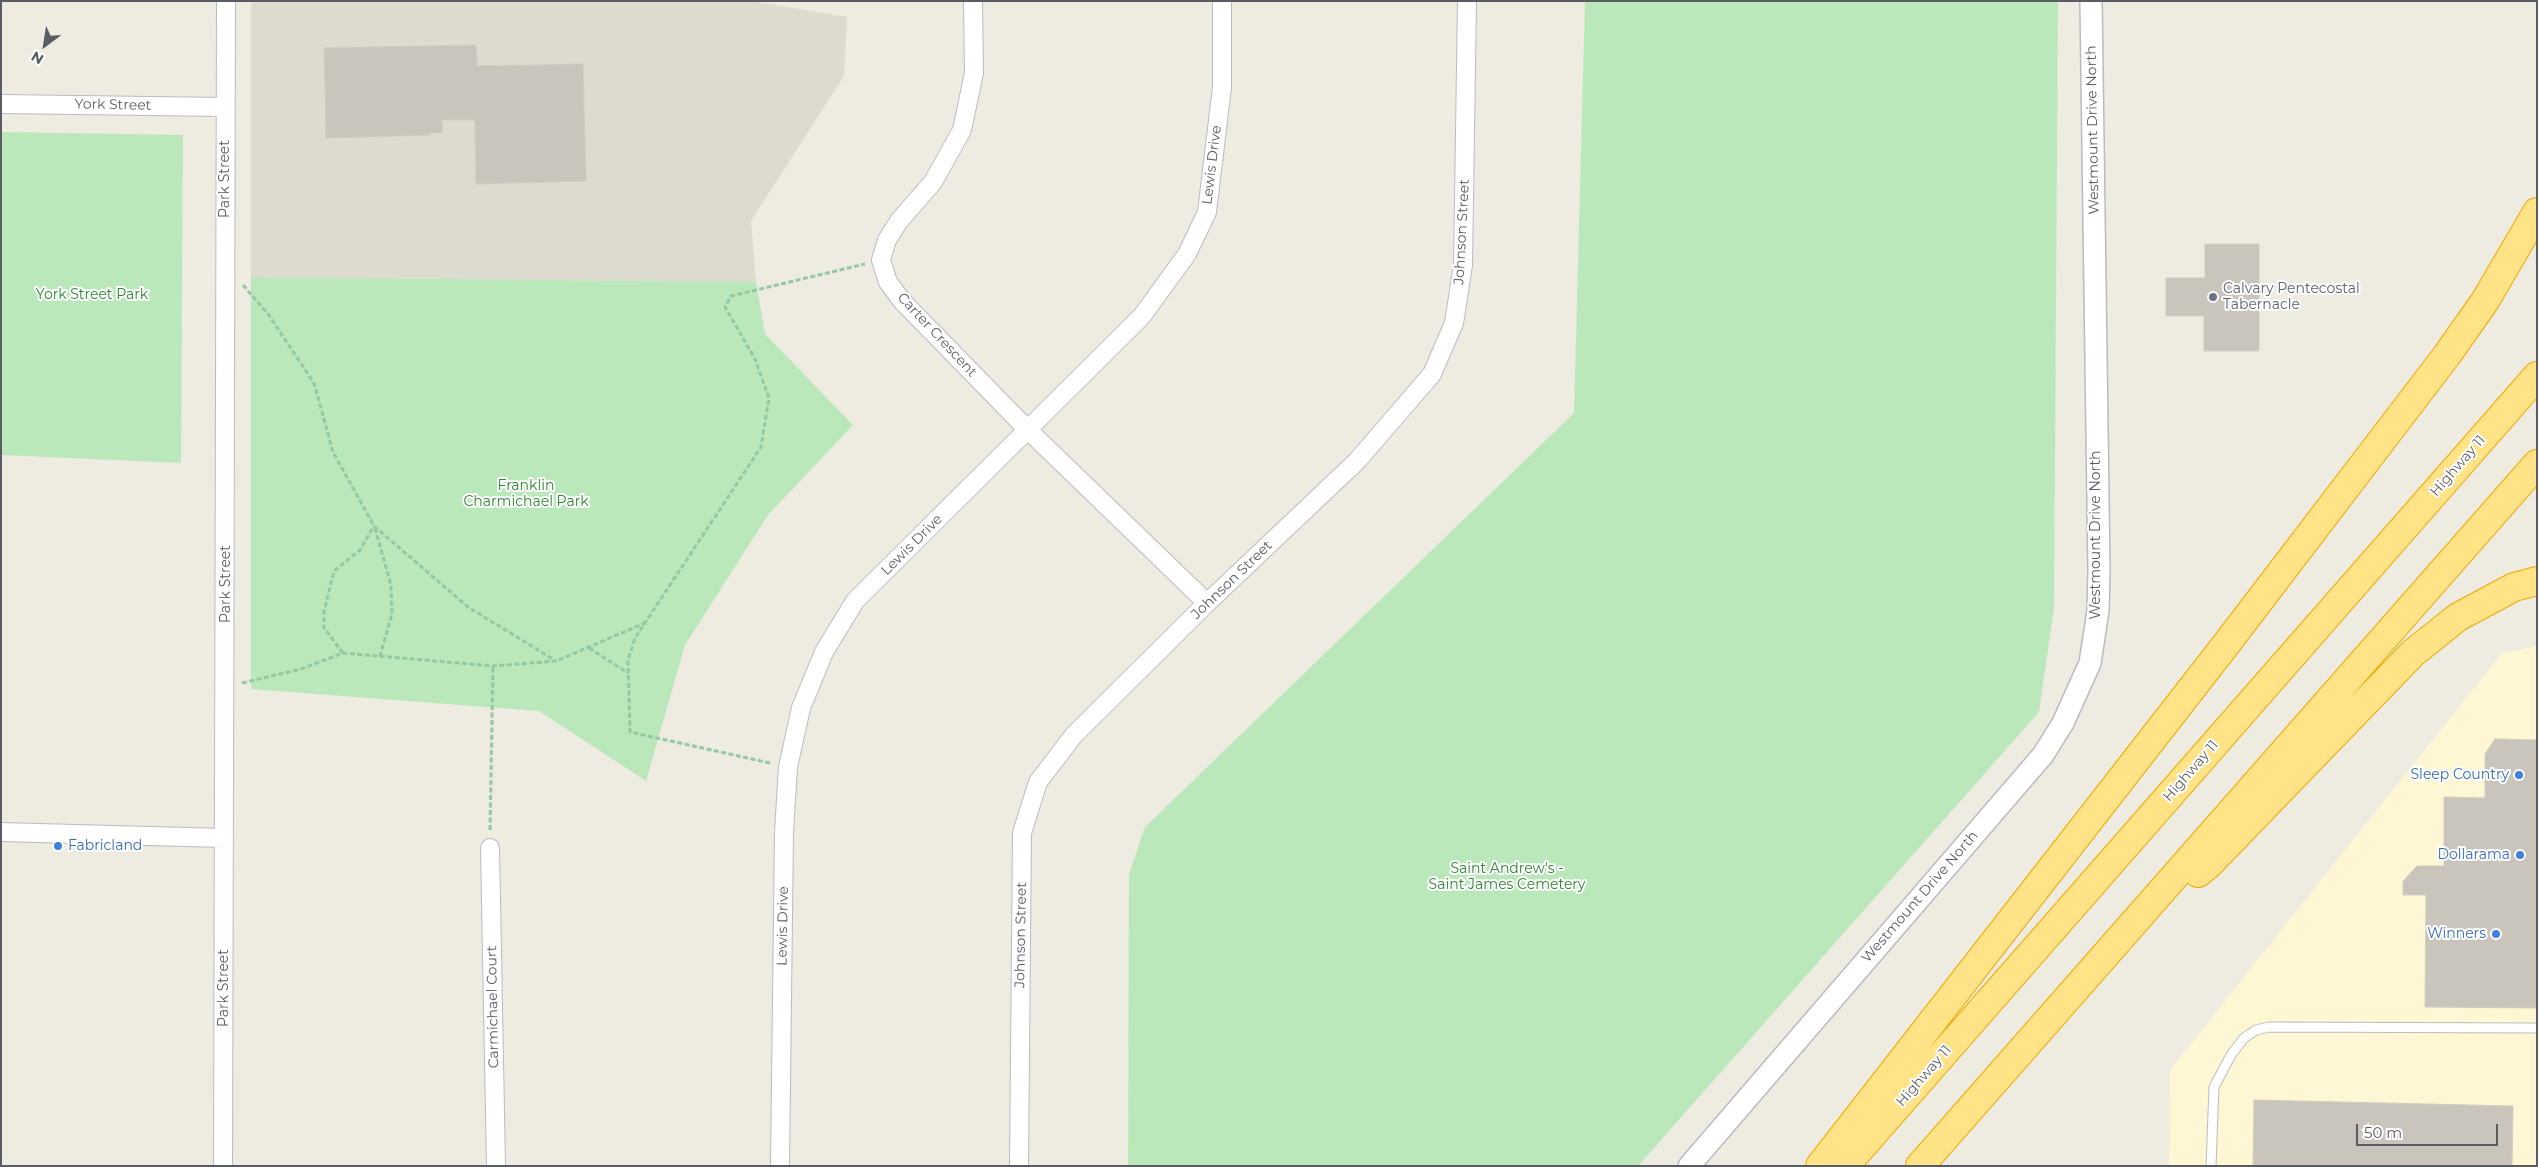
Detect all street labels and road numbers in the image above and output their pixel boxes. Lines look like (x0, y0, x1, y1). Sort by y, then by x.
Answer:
street label: Westmount Drive North (2083, 45, 2103, 215)
street label: York Street (75, 96, 151, 114)
street label: Lewis Drive (1199, 124, 1225, 206)
street label: Park Street (217, 140, 233, 218)
street label: Johnson Street (1451, 179, 1473, 285)
street label: Carter Crescent (894, 289, 980, 381)
street label: Highway 11 (2427, 432, 2489, 500)
street label: Westmount Drive North (2088, 450, 2104, 620)
street label: Lewis Drive (878, 511, 946, 579)
street label: Johnson Street (1188, 537, 1276, 623)
street label: Park Street (218, 545, 234, 623)
street label: Highway 11 (2160, 737, 2222, 805)
street label: Westmount Drive North (1858, 828, 1982, 966)
street label: Johnson Street (1012, 882, 1030, 988)
street label: Lewis Drive (774, 886, 792, 966)
street label: Carmichael Court (484, 945, 502, 1069)
street label: Park Street (216, 949, 232, 1027)
street label: Highway 11 (1893, 1042, 1955, 1110)

